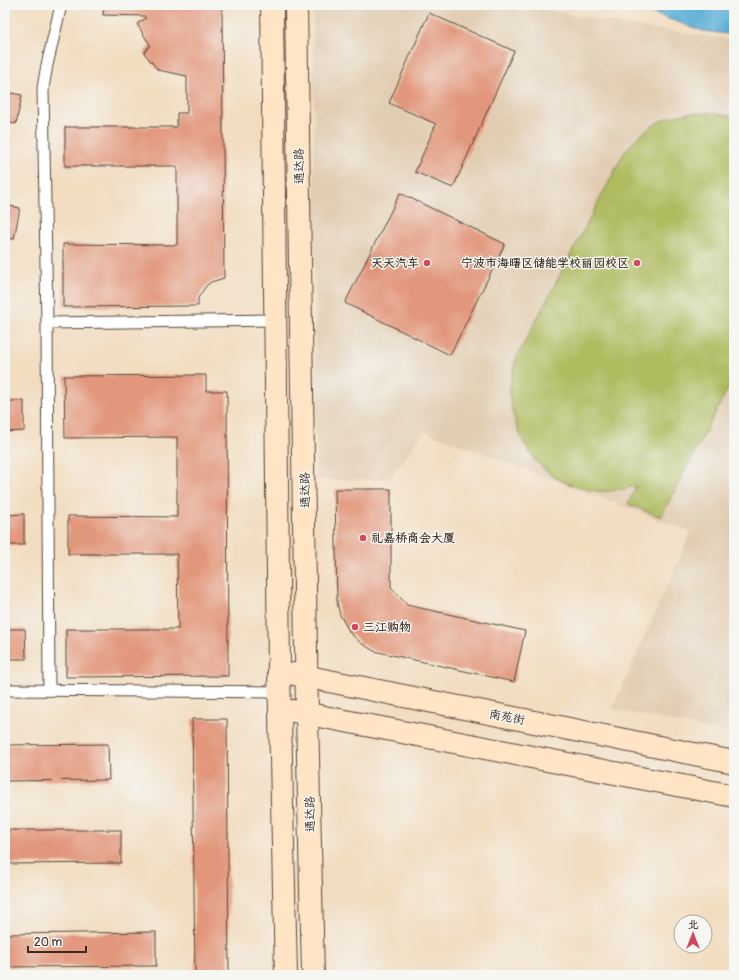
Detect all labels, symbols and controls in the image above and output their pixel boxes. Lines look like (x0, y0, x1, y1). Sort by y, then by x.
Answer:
street label: 通达路 (292, 148, 307, 184)
place label: 天天汽车 (371, 256, 419, 271)
place label: 宁波市海曙区储能学校丽园校区 (461, 256, 629, 271)
marker: 天天汽车 (422, 258, 432, 268)
marker: 宁波市海曙区储能学校丽园校区 (632, 258, 642, 268)
street label: 通达路 (298, 472, 313, 508)
place label: 礼嘉桥商会大厦 (371, 531, 455, 546)
marker: 礼嘉桥商会大厦 (358, 533, 368, 543)
place label: 三江购物 (363, 620, 411, 635)
marker: 三江购物 (350, 622, 360, 632)
street label: 南苑街 (488, 707, 526, 728)
street label: 通达路 (303, 796, 318, 832)
north arrow (673, 914, 713, 954)
text: 北 (688, 918, 699, 931)
scale bar (28, 928, 86, 954)
text: 20 m (34, 935, 63, 950)

